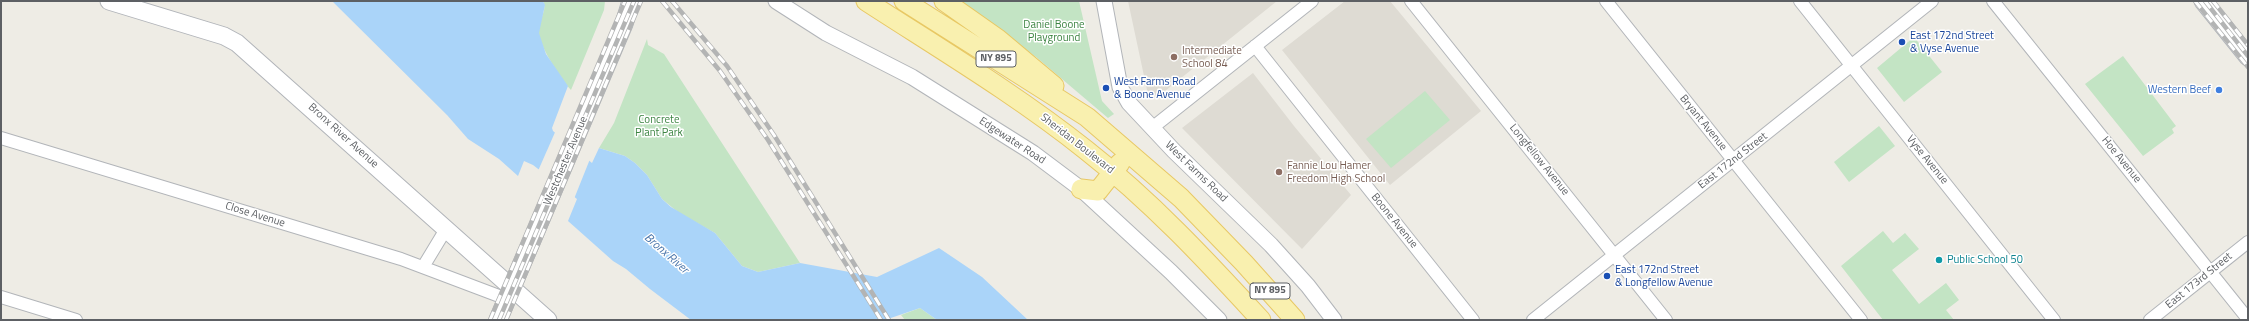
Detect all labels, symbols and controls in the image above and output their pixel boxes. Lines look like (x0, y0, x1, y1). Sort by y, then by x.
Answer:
park label: Daniel Boone Playground (1023, 18, 1085, 44)
place label: East 172nd Street & Vyse Avenue (1910, 29, 1994, 55)
marker: East 172nd Street & Vyse Avenue (1897, 37, 1907, 47)
place label: Intermediate School 84 (1182, 44, 1242, 70)
road number: NY 895 (976, 51, 1016, 67)
marker: Intermediate School 84 (1169, 52, 1179, 62)
place label: West Farms Road & Boone Avenue (1114, 75, 1196, 101)
marker: West Farms Road & Boone Avenue (1101, 83, 1111, 93)
place label: Western Beef (2148, 83, 2211, 97)
marker: Western Beef (2214, 85, 2224, 95)
street label: Bryant Avenue (1677, 92, 1729, 154)
street label: Bronx River Avenue (305, 101, 381, 171)
street label: Sheridan Boulevard (1038, 111, 1116, 177)
park label: Concrete Plant Park (635, 113, 683, 139)
street label: Westchester Avenue (541, 114, 591, 208)
street label: Edgewater Road (976, 115, 1048, 167)
street label: Longfellow Avenue (1506, 122, 1572, 198)
street label: East 172nd Street (1696, 130, 1770, 192)
street label: Vyse Avenue (1903, 133, 1951, 187)
street label: Hoe Avenue (2098, 134, 2144, 186)
street label: West Farms Road (1162, 139, 1230, 205)
place label: Fannie Lou Hamer Freedom High School (1287, 159, 1385, 185)
marker: Fannie Lou Hamer Freedom High School (1274, 167, 1284, 177)
street label: Boone Avenue (1368, 191, 1420, 251)
street label: Close Avenue (224, 200, 286, 230)
water label: Bronx River (641, 231, 691, 277)
street label: East 173rd Street (2163, 250, 2235, 312)
place label: Public School 50 (1947, 253, 2023, 267)
marker: Public School 50 (1934, 255, 1944, 265)
place label: East 172nd Street & Longfellow Avenue (1615, 263, 1713, 289)
marker: East 172nd Street & Longfellow Avenue (1602, 271, 1612, 281)
road number: NY 895 (1250, 283, 1290, 299)

